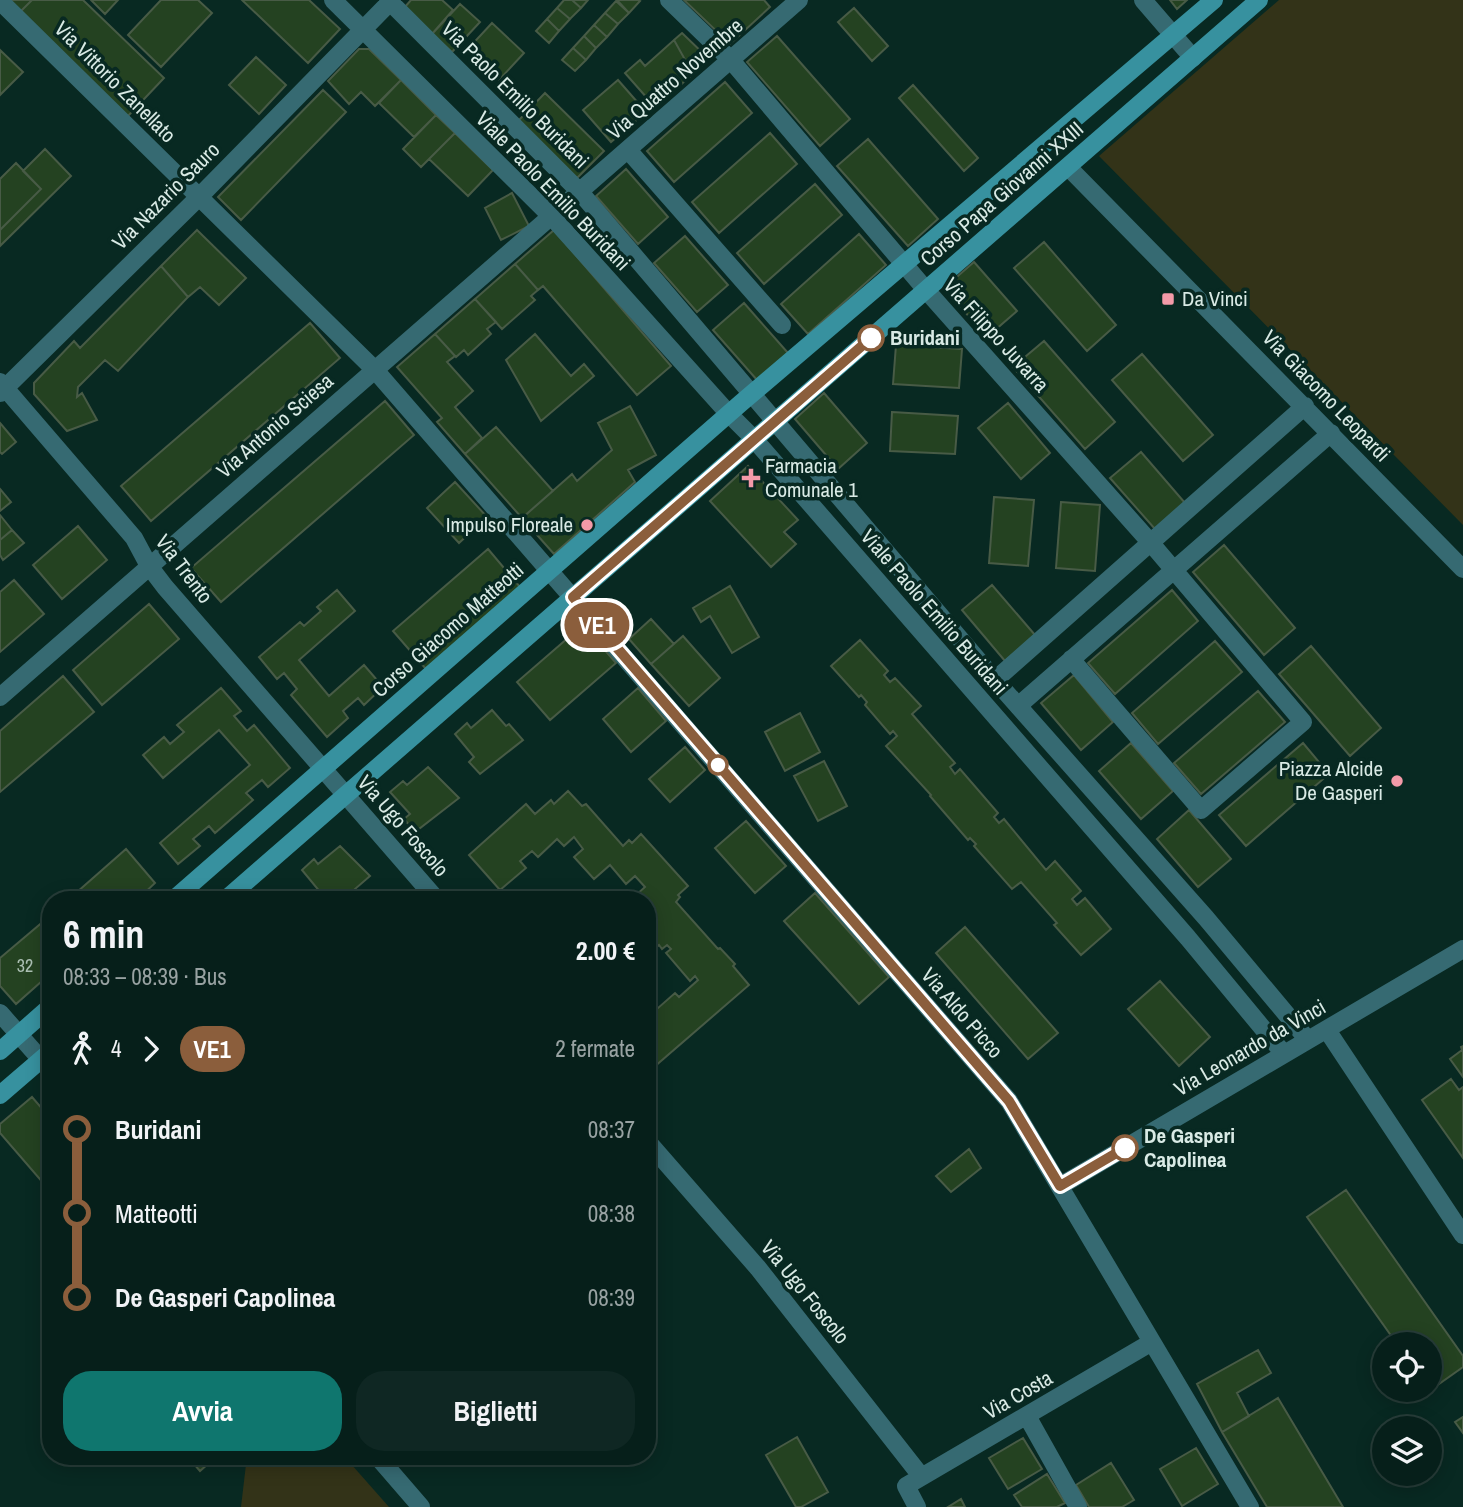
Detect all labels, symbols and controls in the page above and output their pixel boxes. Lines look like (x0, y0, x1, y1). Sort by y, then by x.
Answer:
street label: Via Quattro Novembre (600, 11, 749, 146)
street label: Via Vittorio Zanellato (48, 14, 183, 149)
street label: Via Paolo Emilio Buridani (435, 14, 596, 175)
street label: Viale Paolo Emilio Buridani (470, 105, 637, 277)
street label: Corso Papa Giovanni XXIII (914, 115, 1090, 273)
street label: Via Nazario Sauro (105, 135, 226, 256)
street label: Via Filippo Juvarra (937, 271, 1056, 399)
place label: Da Vinci (1182, 284, 1248, 313)
marker: Da Vinci (1160, 291, 1176, 307)
place label: Buridani (890, 323, 960, 352)
street label: Via Giacomo Leopardi (1256, 323, 1397, 468)
marker: Buridani (858, 325, 884, 351)
street label: Via Antonio Sciesa (210, 366, 340, 485)
place label: Farmacia Comunale 1 (765, 451, 858, 504)
marker: Farmacia Comunale 1 (743, 470, 759, 486)
place label: Impulso Floreale (446, 510, 573, 539)
marker: Impulso Floreale (579, 517, 595, 533)
street label: Viale Paolo Emilio Buridani (854, 522, 1015, 701)
street label: Via Trento (149, 528, 220, 609)
street label: Corso Giacomo Matteotti (366, 556, 530, 704)
line badge: VE1 (557, 602, 637, 648)
text: VE1 (578, 609, 616, 641)
place label: Piazza Alcide De Gasperi (1279, 754, 1383, 807)
unlabelled marker (708, 755, 728, 775)
street label: Via Ugo Foscolo (351, 769, 456, 883)
marker: Piazza Alcide De Gasperi (1389, 773, 1405, 789)
text: 6 min (63, 909, 144, 960)
text: 2.00 € (576, 933, 635, 968)
house number: 32 (17, 953, 33, 978)
text: 08:33 – 08:39 · Bus (63, 961, 227, 992)
street label: Via Aldo Picco (915, 961, 1010, 1064)
street label: Via Leonardo da Vinci (1169, 992, 1331, 1103)
icon: walk (63, 1030, 101, 1068)
icon: forward (132, 1030, 170, 1068)
text: 4 (111, 1033, 122, 1064)
text: VE1 (194, 1033, 231, 1065)
text: 2 fermate (555, 1033, 635, 1064)
text: Buridani (115, 1112, 201, 1147)
text: 08:37 (588, 1114, 635, 1145)
place label: De Gasperi Capolinea (1144, 1121, 1235, 1174)
marker: De Gasperi Capolinea (1112, 1135, 1138, 1161)
text: Matteotti (115, 1196, 198, 1231)
text: 08:38 (588, 1198, 635, 1229)
street label: Via Ugo Foscolo (754, 1234, 856, 1350)
text: De Gasperi Capolinea (115, 1280, 335, 1315)
text: 08:39 (588, 1282, 635, 1313)
map controls (1372, 1332, 1442, 1486)
button: locate (1372, 1332, 1442, 1402)
street label: Via Costa (978, 1363, 1058, 1426)
button: Avvia (63, 1371, 342, 1451)
button: Biglietti (356, 1371, 635, 1451)
button: layers (1372, 1416, 1442, 1486)

